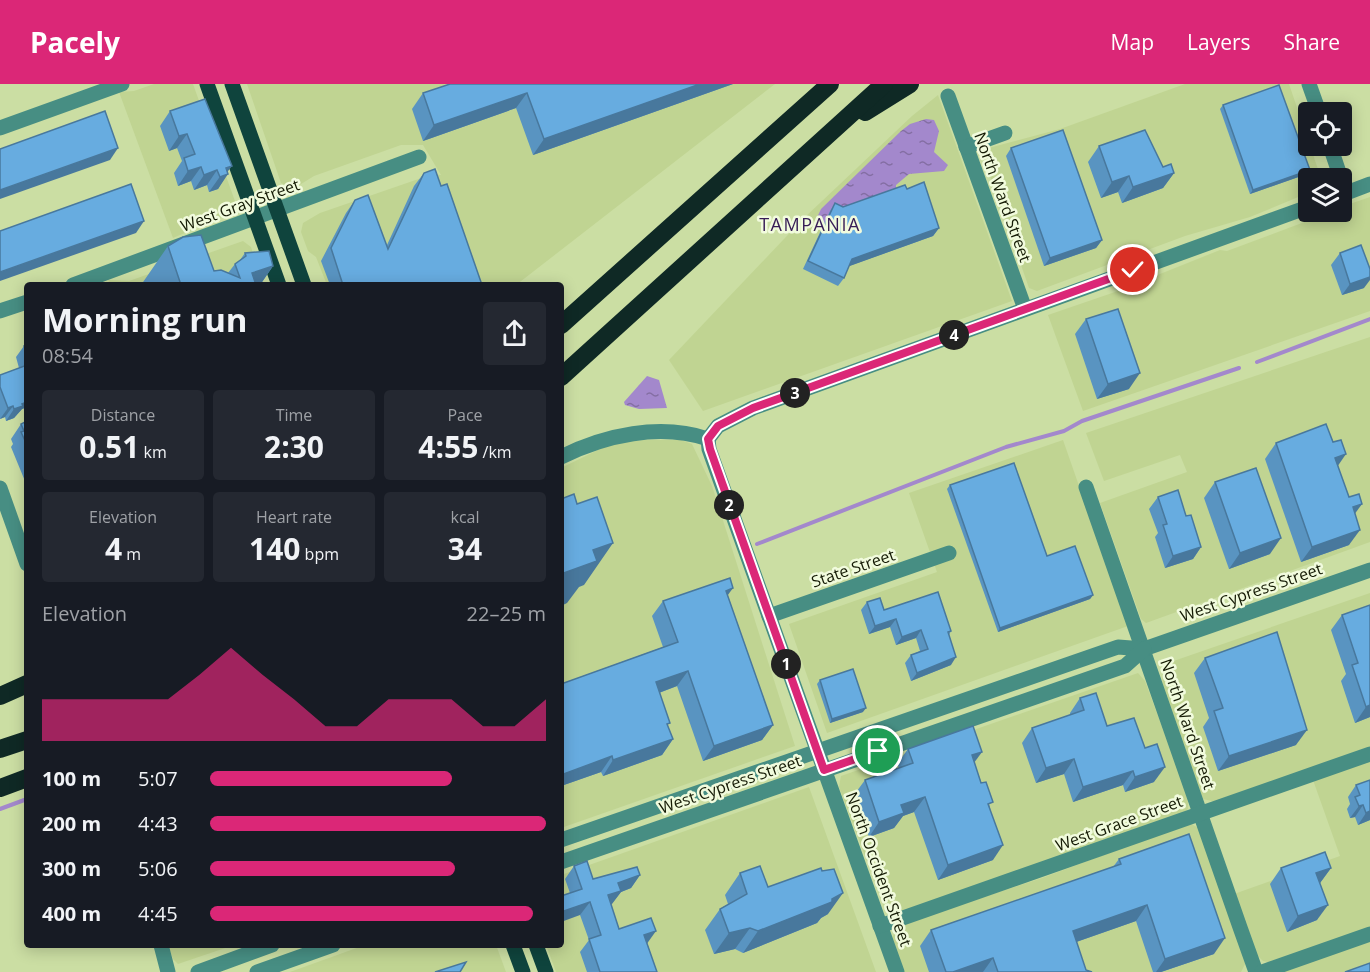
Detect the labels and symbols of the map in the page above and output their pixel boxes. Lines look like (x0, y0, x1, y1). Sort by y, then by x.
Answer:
street label: North Ward Street (969, 129, 1037, 265)
street label: West Gray Street (177, 173, 303, 237)
district label: TAMPANIA (759, 212, 861, 236)
pin (1107, 244, 1158, 295)
pin: 4 (939, 320, 969, 350)
pin: 3 (780, 378, 810, 408)
pin: 2 (714, 490, 744, 520)
street label: State Street (808, 543, 898, 593)
street label: West Cypress Street (1177, 557, 1325, 627)
pin: 1 (771, 649, 801, 679)
street label: North Ward Street (1155, 656, 1221, 792)
pin (852, 725, 903, 776)
street label: West Cypress Street (656, 749, 804, 819)
street label: North Occident Street (841, 789, 917, 950)
street label: West Grace Street (1052, 790, 1186, 856)

